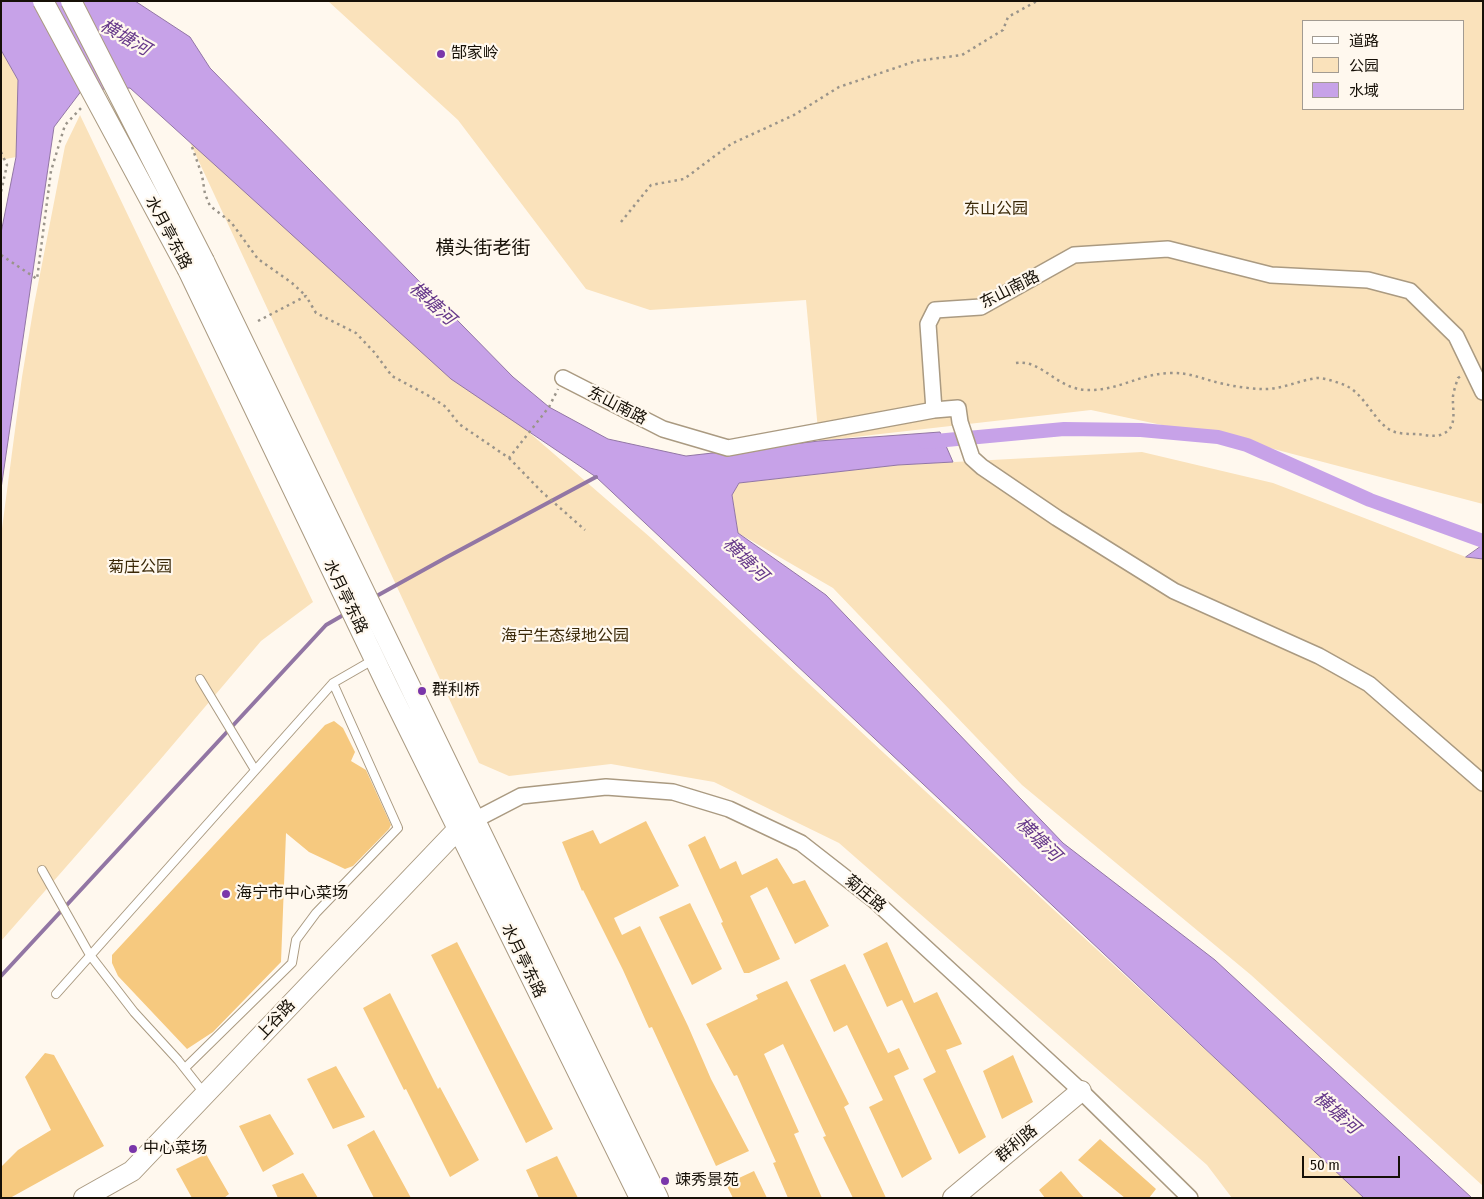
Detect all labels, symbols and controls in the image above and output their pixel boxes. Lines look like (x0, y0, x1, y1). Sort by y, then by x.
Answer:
water label: 横塘河 (96, 15, 154, 61)
legend (1302, 20, 1464, 110)
text: 道路 (1349, 32, 1379, 50)
place label: 郜家岭 (451, 44, 499, 64)
marker: 郜家岭 (435, 48, 447, 60)
text: 公园 (1349, 57, 1379, 75)
text: 水域 (1349, 82, 1379, 100)
street label: 水月亭东路 (141, 193, 195, 273)
park label: 东山公园 (964, 200, 1028, 220)
district label: 横头街老街 (436, 238, 530, 260)
street label: 东山南路 (977, 267, 1043, 313)
water label: 横塘河 (405, 278, 459, 330)
street label: 东山南路 (584, 383, 650, 429)
water label: 横塘河 (718, 533, 772, 587)
street label: 水月亭东路 (319, 557, 371, 637)
park label: 菊庄公园 (108, 558, 172, 578)
park label: 海宁生态绿地公园 (501, 627, 629, 647)
place label: 群利桥 (432, 681, 480, 701)
marker: 群利桥 (416, 685, 428, 697)
water label: 横塘河 (1011, 813, 1065, 867)
street label: 菊庄路 (840, 871, 890, 917)
place label: 海宁市中心菜场 (236, 884, 348, 904)
marker: 海宁市中心菜场 (220, 888, 232, 900)
street label: 水月亭东路 (497, 921, 549, 1001)
street label: 上谷路 (253, 996, 299, 1044)
water label: 横塘河 (1309, 1087, 1363, 1139)
street label: 群利路 (992, 1121, 1042, 1167)
place label: 中心菜场 (143, 1139, 207, 1159)
marker: 中心菜场 (127, 1143, 139, 1155)
scale bar (1304, 1146, 1402, 1178)
text: 50 m (1310, 1156, 1340, 1174)
place label: 竦秀景苑 (675, 1171, 739, 1191)
marker: 竦秀景苑 (659, 1175, 671, 1187)

